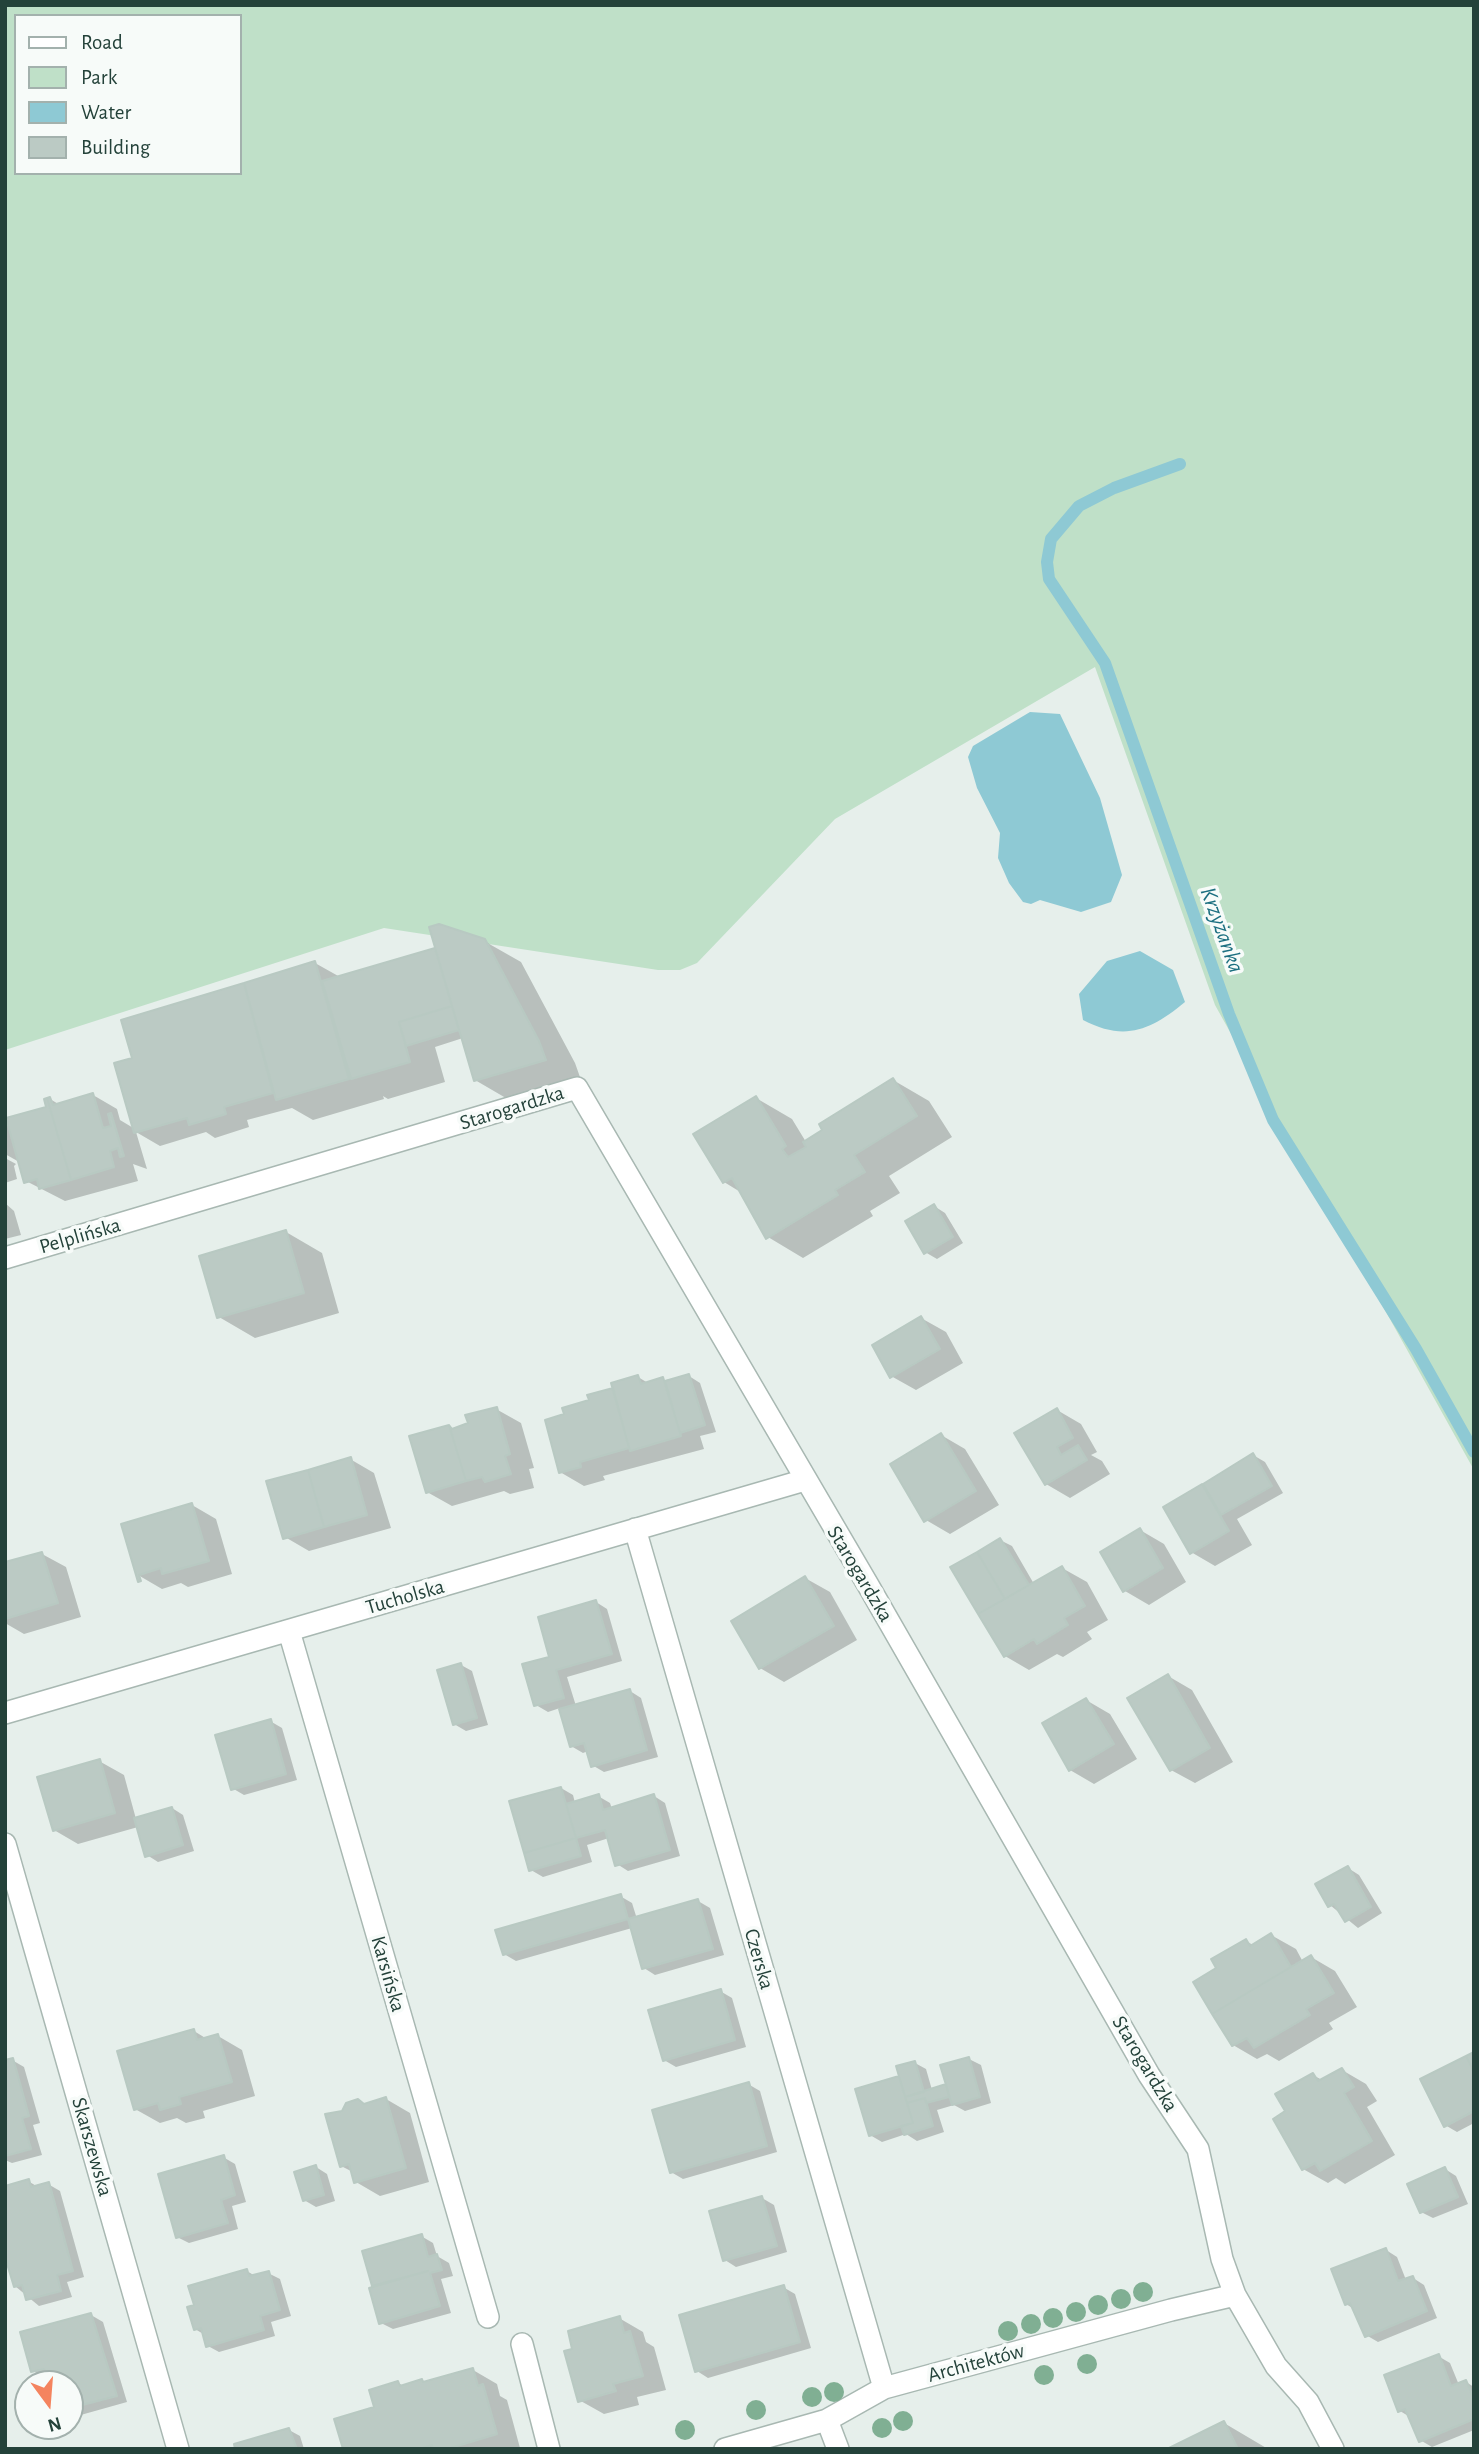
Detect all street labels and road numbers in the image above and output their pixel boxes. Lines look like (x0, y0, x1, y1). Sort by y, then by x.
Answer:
street label: Starogardzka (457, 1080, 567, 1136)
street label: Pelplińska (36, 1212, 124, 1260)
street label: Starogardzka (821, 1521, 899, 1627)
street label: Tucholska (363, 1574, 447, 1620)
street label: Czerska (738, 1926, 780, 1992)
street label: Karsińska (365, 1933, 411, 2015)
street label: Starogardzka (1106, 2011, 1184, 2117)
street label: Skarszewska (66, 2095, 118, 2199)
street label: Architektów (925, 2338, 1027, 2388)

